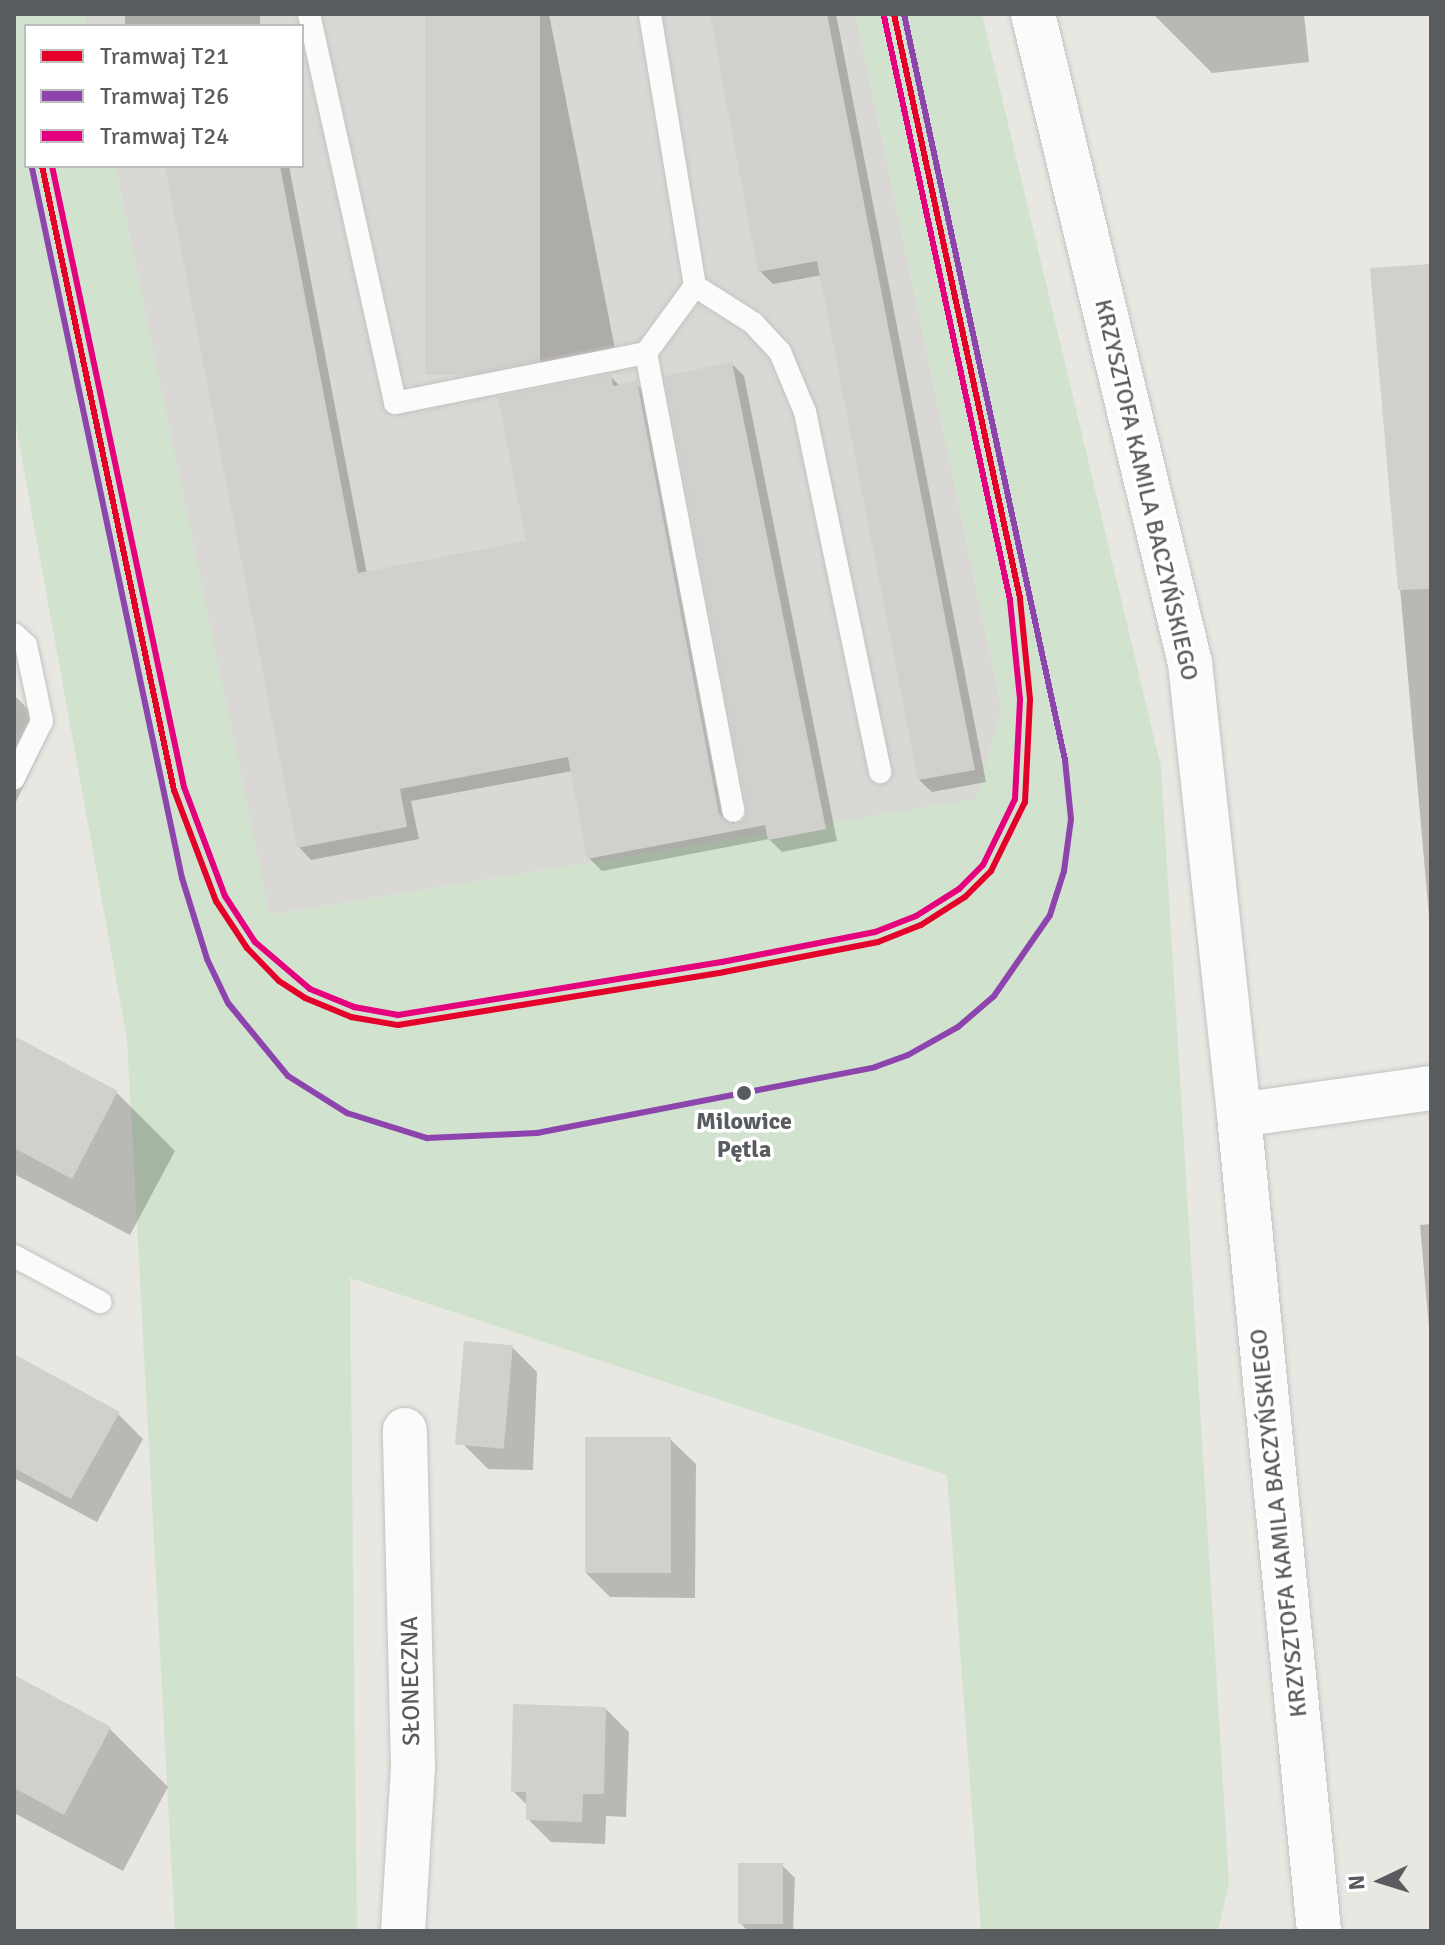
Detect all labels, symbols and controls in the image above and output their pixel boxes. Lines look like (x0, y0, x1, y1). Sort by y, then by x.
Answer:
legend (24, 24, 304, 168)
text: Tramwaj T21 (100, 41, 229, 71)
text: Tramwaj T26 (100, 81, 229, 111)
text: Tramwaj T24 (100, 121, 229, 151)
street label: KRZYSZTOFA KAMILA BACZYŃSKIEGO (1088, 297, 1204, 683)
marker: Milowice Pętla (733, 1082, 755, 1104)
place label: Milowice Pętla (696, 1108, 792, 1164)
street label: KRZYSZTOFA KAMILA BACZYŃSKIEGO (1244, 1327, 1314, 1719)
street label: SŁONECZNA (395, 1616, 427, 1746)
north arrow (1341, 1841, 1421, 1921)
text: N (1343, 1874, 1371, 1891)

